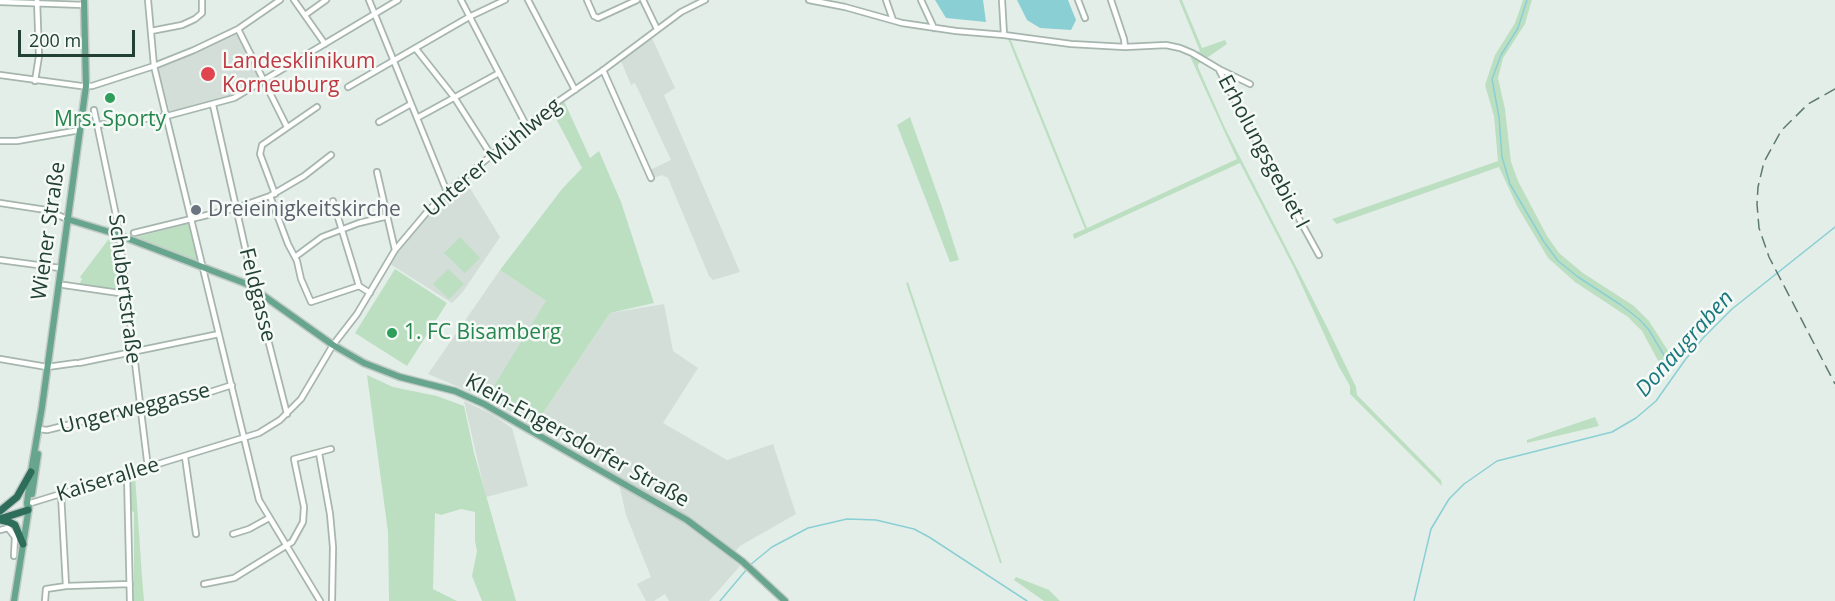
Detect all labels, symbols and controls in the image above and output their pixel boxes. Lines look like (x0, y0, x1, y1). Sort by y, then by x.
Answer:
scale bar (21, 18, 138, 56)
text: 200 m (29, 28, 81, 52)
place label: Landesklinikum Korneuburg (222, 49, 375, 99)
marker: Landesklinikum Korneuburg (199, 65, 217, 83)
street label: Erholungsgebiet I (1212, 71, 1314, 233)
marker: Mrs. Sporty (103, 91, 117, 105)
street label: Unterer Mühlweg (419, 93, 567, 223)
place label: Mrs. Sporty (54, 107, 166, 133)
street label: Wiener Straße (27, 160, 71, 302)
place label: Dreieinigkeitskirche (208, 197, 401, 223)
marker: Dreieinigkeitskirche (189, 203, 203, 217)
street label: Schubertstraße (102, 213, 146, 365)
street label: Feldgasse (233, 246, 281, 344)
water label: Donaugraben (1630, 285, 1740, 403)
place label: 1. FC Bisamberg (404, 320, 561, 346)
marker: 1. FC Bisamberg (385, 326, 399, 340)
street label: Klein-Engersdorfer Straße (461, 369, 693, 513)
street label: Ungerweggasse (57, 378, 213, 440)
street label: Kaiserallee (54, 452, 162, 508)

